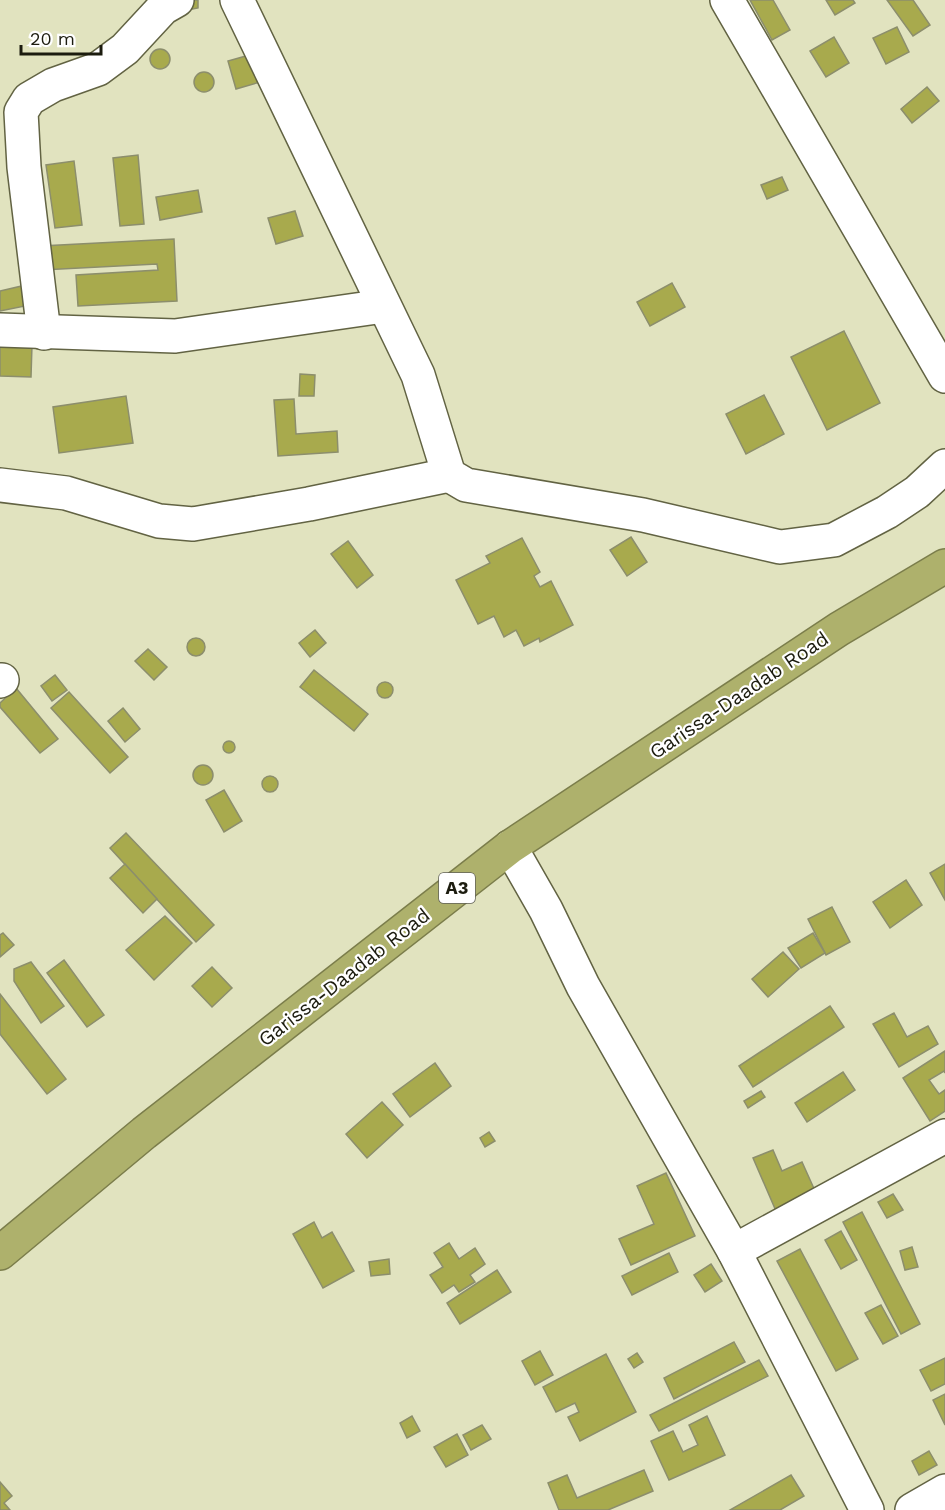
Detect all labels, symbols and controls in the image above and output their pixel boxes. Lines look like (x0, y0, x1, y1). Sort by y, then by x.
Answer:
scale bar (21, 18, 100, 56)
text: 20 m (30, 28, 75, 49)
street label: Garissa-Daadab Road (645, 626, 833, 764)
road number: A3 (439, 873, 475, 903)
street label: Garissa-Daadab Road (254, 903, 434, 1051)

